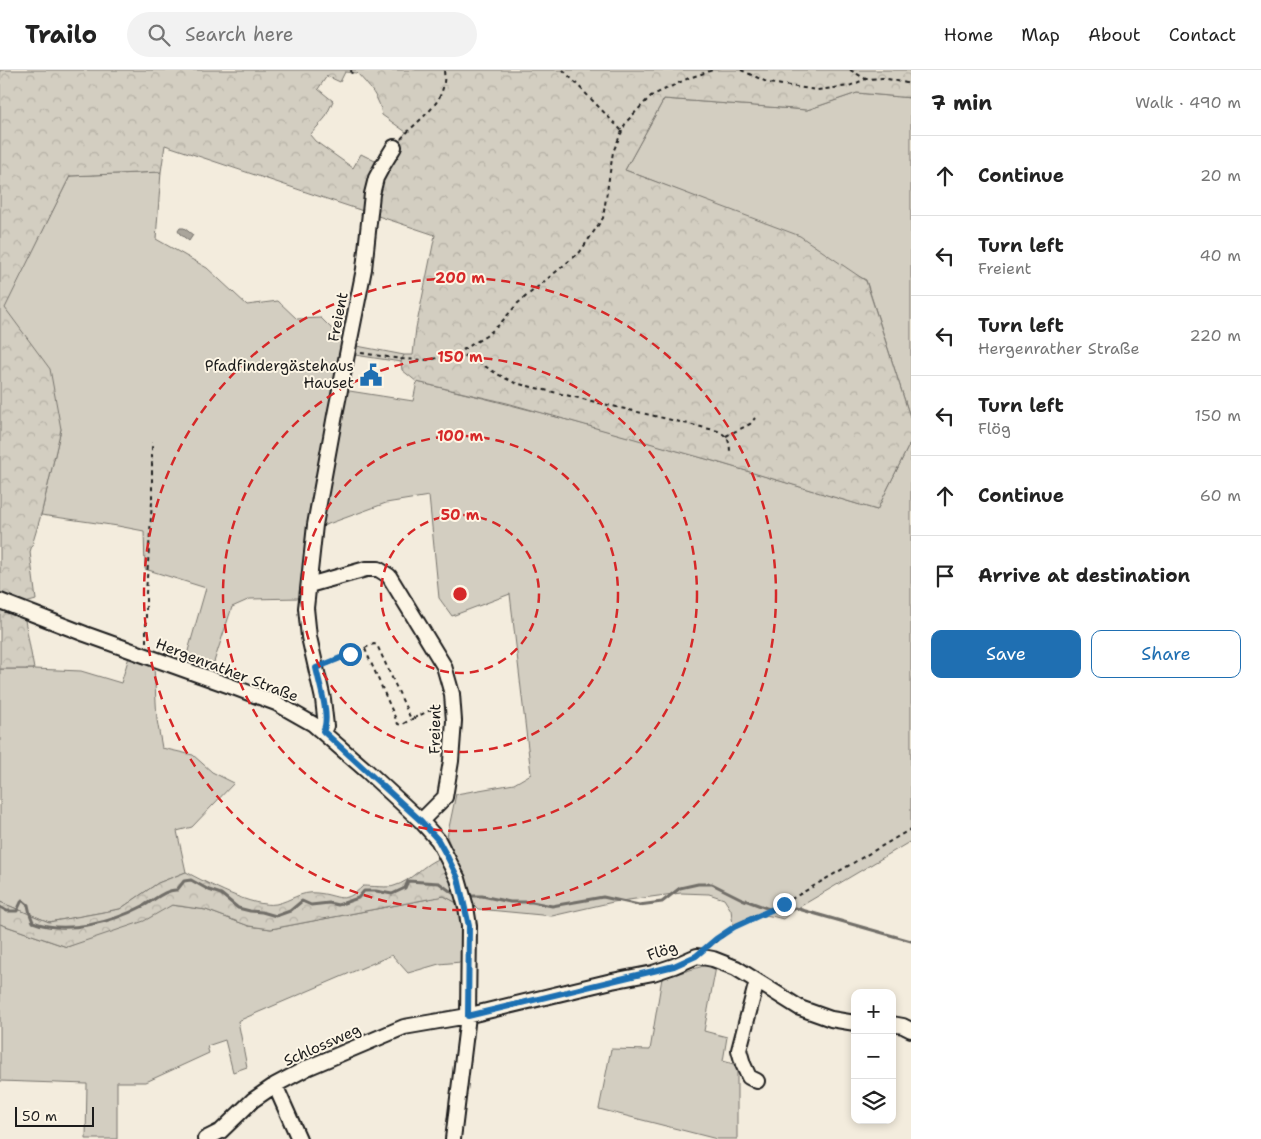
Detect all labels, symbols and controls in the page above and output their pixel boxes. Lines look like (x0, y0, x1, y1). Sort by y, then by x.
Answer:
search box (127, 12, 477, 57)
text: Trailo (25, 19, 97, 51)
icon: search (145, 21, 173, 49)
text: Search here (185, 22, 294, 47)
text: Home (944, 23, 993, 47)
text: Map (1021, 23, 1060, 47)
text: About (1088, 23, 1141, 47)
text: Contact (1169, 23, 1236, 47)
text: 7 min (931, 89, 992, 117)
text: Walk · 490 m (1135, 92, 1241, 113)
icon: ahead (931, 162, 959, 190)
text: Continue (978, 163, 1064, 188)
text: 20 m (1200, 165, 1241, 186)
text: Turn left (978, 233, 1064, 258)
icon: left (931, 242, 959, 270)
text: 40 m (1199, 245, 1241, 266)
text: Freient (978, 258, 1032, 279)
text: 200 m (435, 268, 485, 288)
street label: Freient (323, 290, 353, 344)
text: Turn left (978, 313, 1064, 338)
icon: left (931, 322, 959, 350)
text: 220 m (1189, 325, 1241, 346)
text: Hergenrather Straße (978, 338, 1139, 359)
text: 150 m (437, 347, 483, 367)
place label: Pfadfindergästehaus Hauset (205, 356, 354, 393)
public building icon: Pfadfindergästehaus Hauset (358, 362, 384, 388)
text: Turn left (978, 393, 1064, 418)
icon: left (931, 402, 959, 430)
text: 150 m (1194, 405, 1241, 426)
text: Flög (978, 418, 1011, 439)
text: 100 m (437, 426, 483, 446)
icon: ahead (931, 482, 959, 510)
text: Continue (978, 483, 1064, 508)
text: 60 m (1200, 485, 1241, 506)
text: 50 m (441, 505, 480, 525)
icon: arrive (931, 562, 959, 590)
text: Arrive at destination (978, 563, 1190, 588)
centre of rings (451, 585, 469, 603)
button: Save (931, 630, 1081, 678)
button: Share (1091, 630, 1241, 678)
street label: Hergenrather Straße (153, 634, 301, 706)
route start (339, 643, 362, 666)
street label: Freient (425, 704, 445, 754)
route end (773, 893, 796, 916)
street label: Flög (644, 937, 680, 965)
map controls (851, 989, 896, 1124)
button: + (851, 989, 896, 1034)
street label: Schlossweg (280, 1019, 364, 1071)
button: − (851, 1034, 896, 1079)
button: layers (851, 1079, 896, 1124)
scale bar (15, 1104, 94, 1127)
text: 50 m (22, 1107, 57, 1125)

